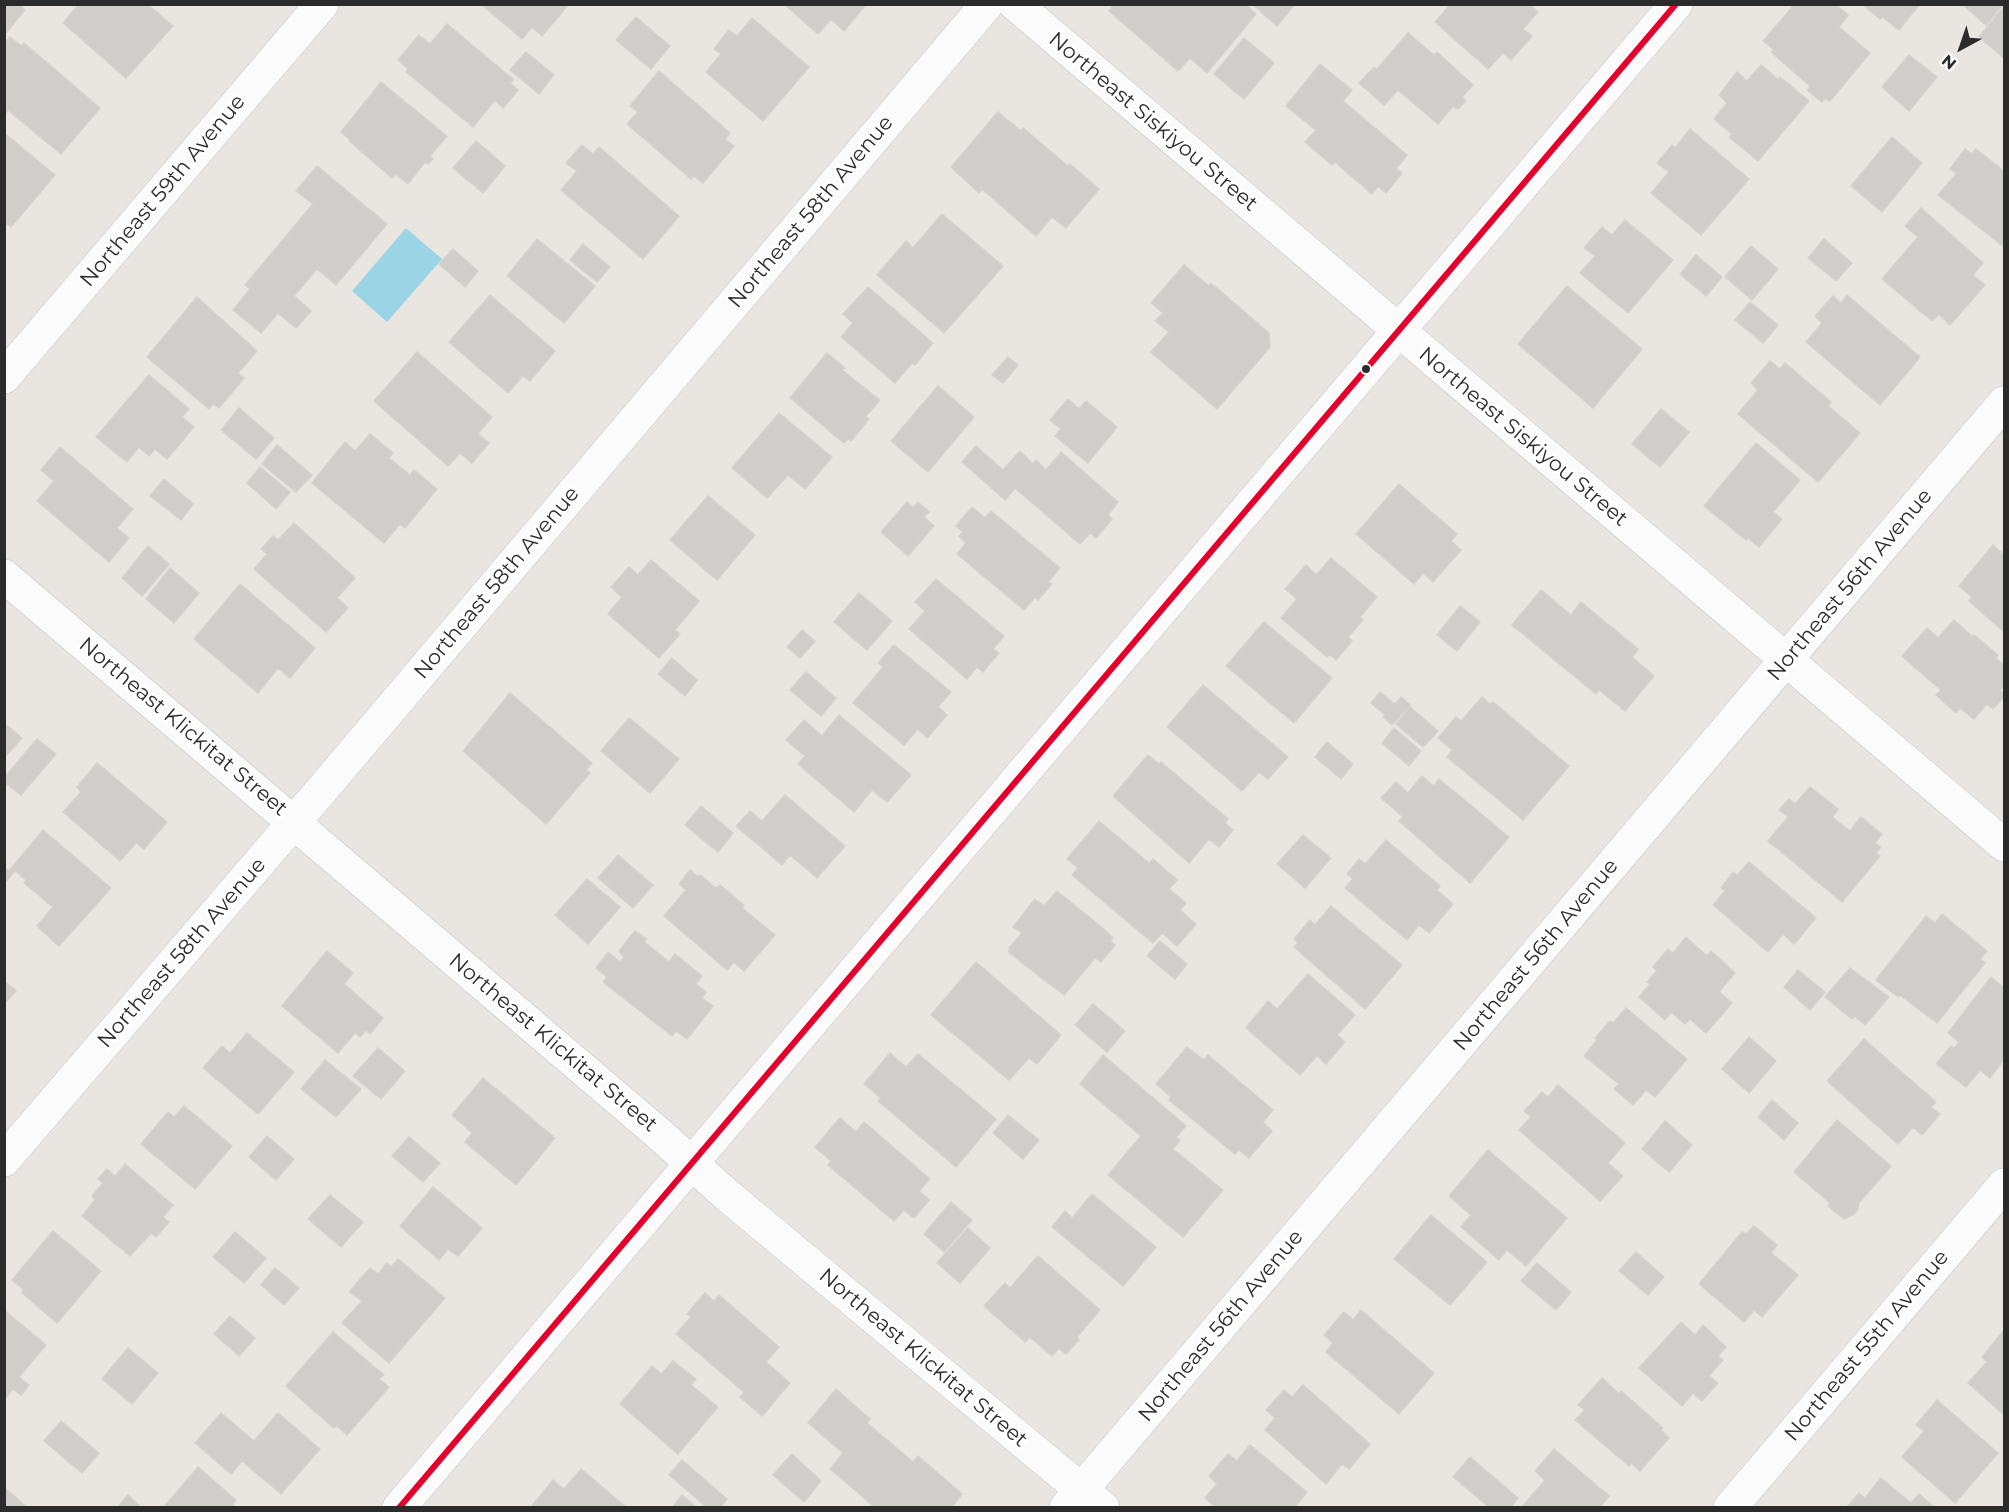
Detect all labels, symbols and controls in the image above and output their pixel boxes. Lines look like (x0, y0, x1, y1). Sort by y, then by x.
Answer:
north arrow (1931, 18, 1991, 78)
street label: Northeast Siskiyou Street (1043, 27, 1263, 217)
text: N (1938, 51, 1960, 74)
street label: Northeast 59th Avenue (75, 90, 251, 292)
street label: Northeast 58th Avenue (723, 111, 899, 313)
street label: Northeast Siskiyou Street (1413, 342, 1633, 532)
unlabelled marker (1360, 363, 1372, 375)
street label: Northeast 58th Avenue (409, 482, 585, 684)
street label: Northeast 56th Avenue (1762, 484, 1938, 686)
street label: Northeast Klickitat Street (74, 632, 292, 822)
street label: Northeast 58th Avenue (93, 853, 271, 1053)
street label: Northeast 56th Avenue (1448, 854, 1624, 1056)
street label: Northeast Klickitat Street (444, 948, 662, 1138)
street label: Northeast 56th Avenue (1133, 1225, 1309, 1427)
street label: Northeast 55th Avenue (1780, 1245, 1954, 1447)
street label: Northeast Klickitat Street (814, 1263, 1032, 1453)

